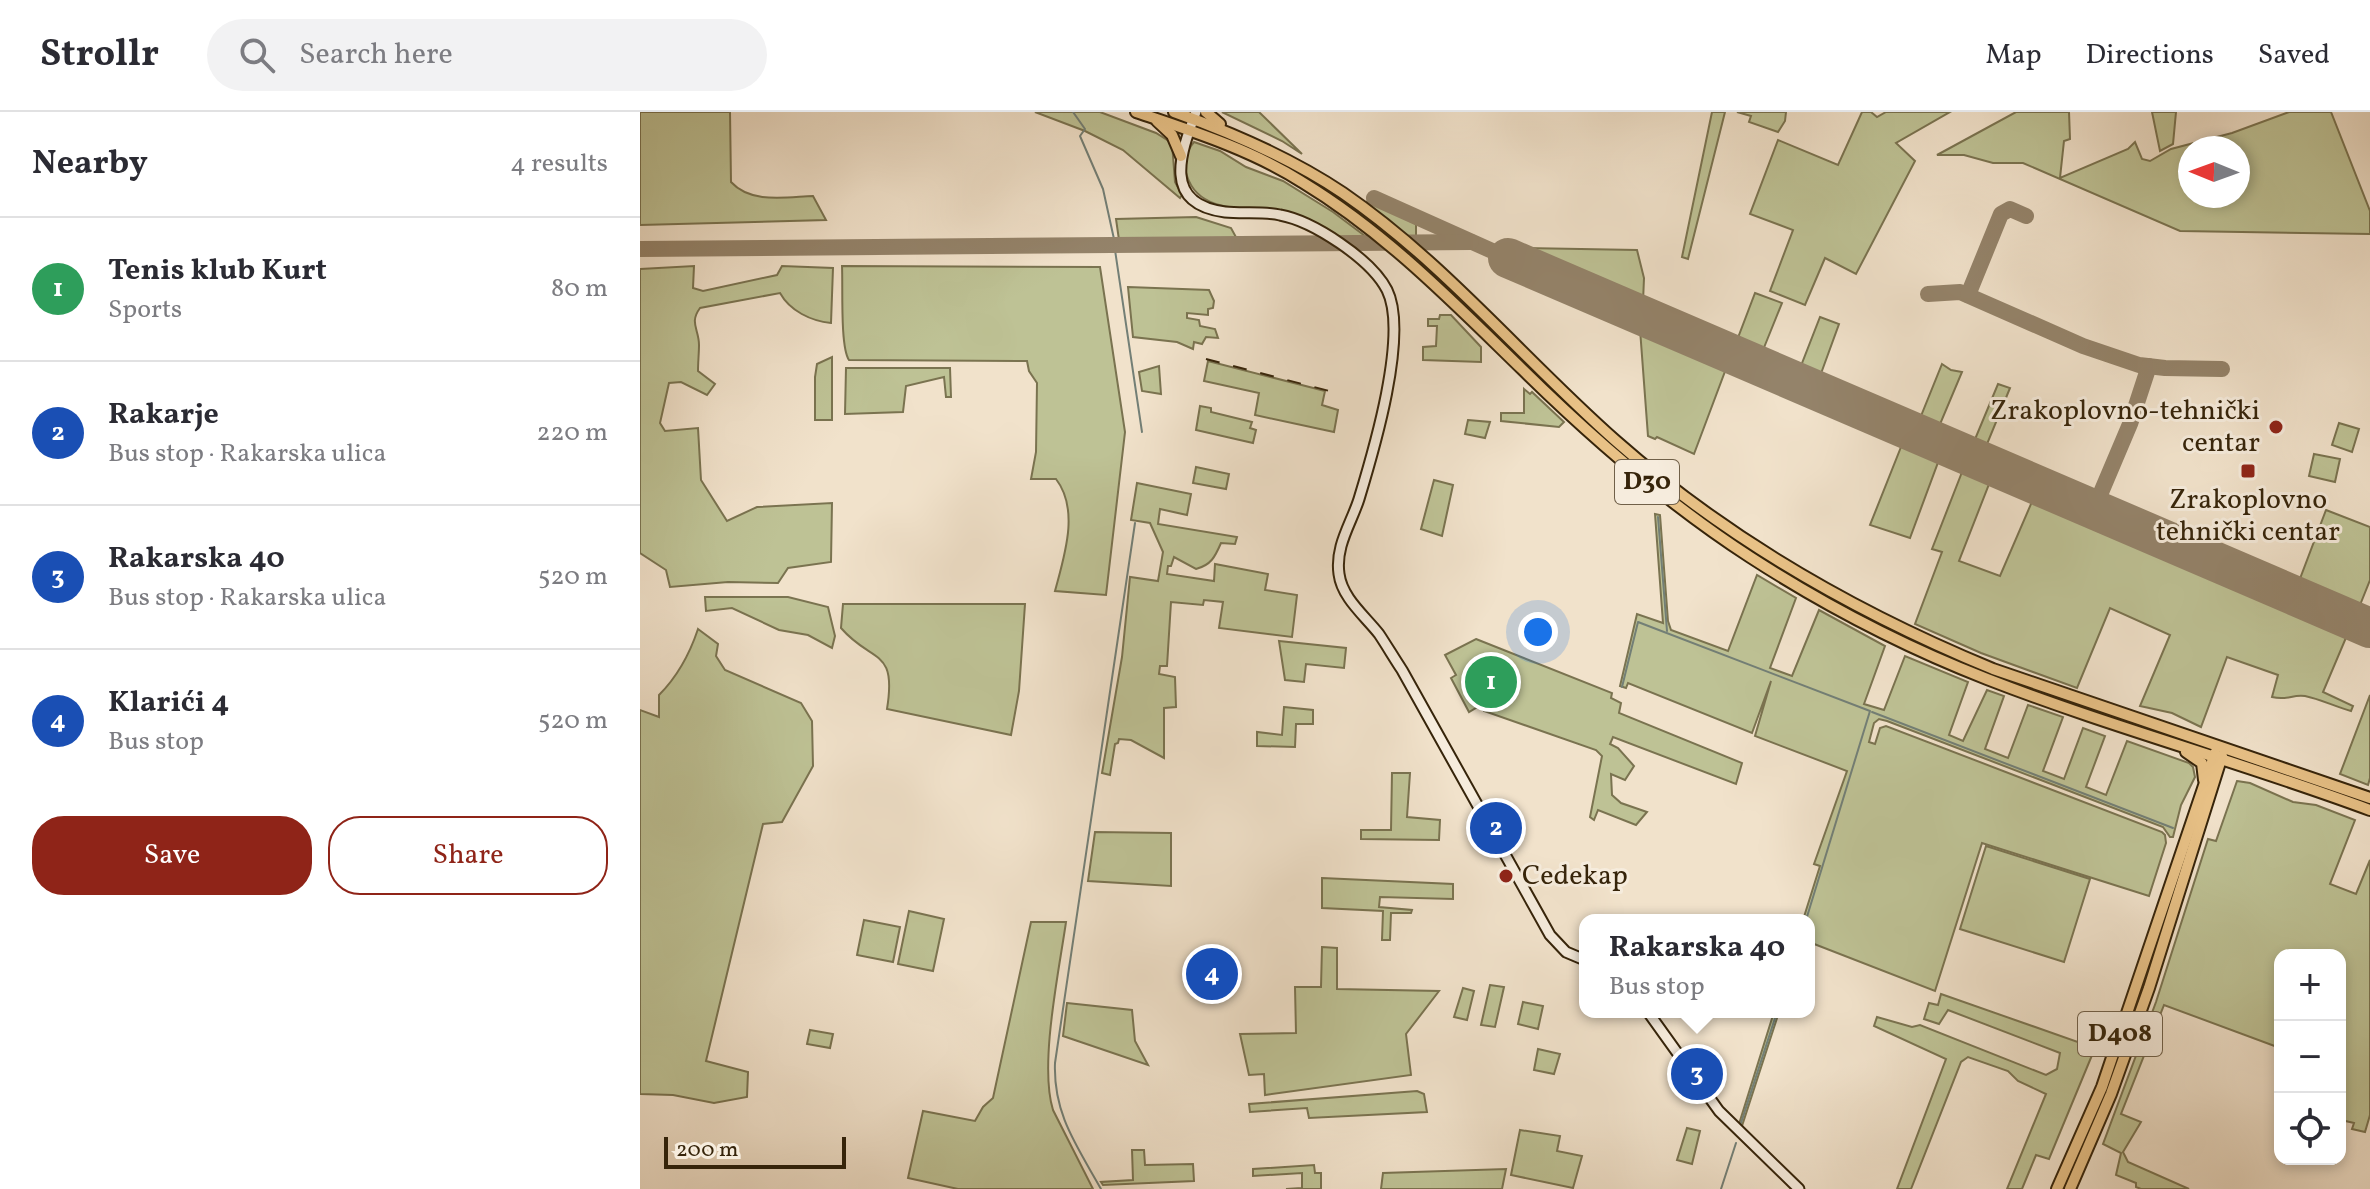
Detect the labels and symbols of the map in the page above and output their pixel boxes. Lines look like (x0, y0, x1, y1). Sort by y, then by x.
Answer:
north arrow (2178, 136, 2250, 208)
place label: Zrakoplovno-tehnički centar (1990, 392, 2260, 463)
marker: Zrakoplovno-tehnički centar (2267, 418, 2285, 436)
road number: D30 (1615, 460, 1679, 504)
marker: Zrakoplovno tehnički centar (2239, 462, 2257, 480)
place label: Zrakoplovno tehnički centar (2156, 481, 2340, 552)
your location (1518, 612, 1558, 652)
pin: 1 (1465, 652, 1517, 712)
pin: 2 (1470, 798, 1522, 858)
place label: Cedekap (1522, 857, 1628, 896)
marker: Cedekap (1497, 867, 1515, 885)
pin: 4 (1186, 944, 1238, 1004)
road number: D408 (2078, 1012, 2162, 1056)
pin: 3 (1671, 1044, 1723, 1104)
scale bar (664, 1133, 846, 1169)

